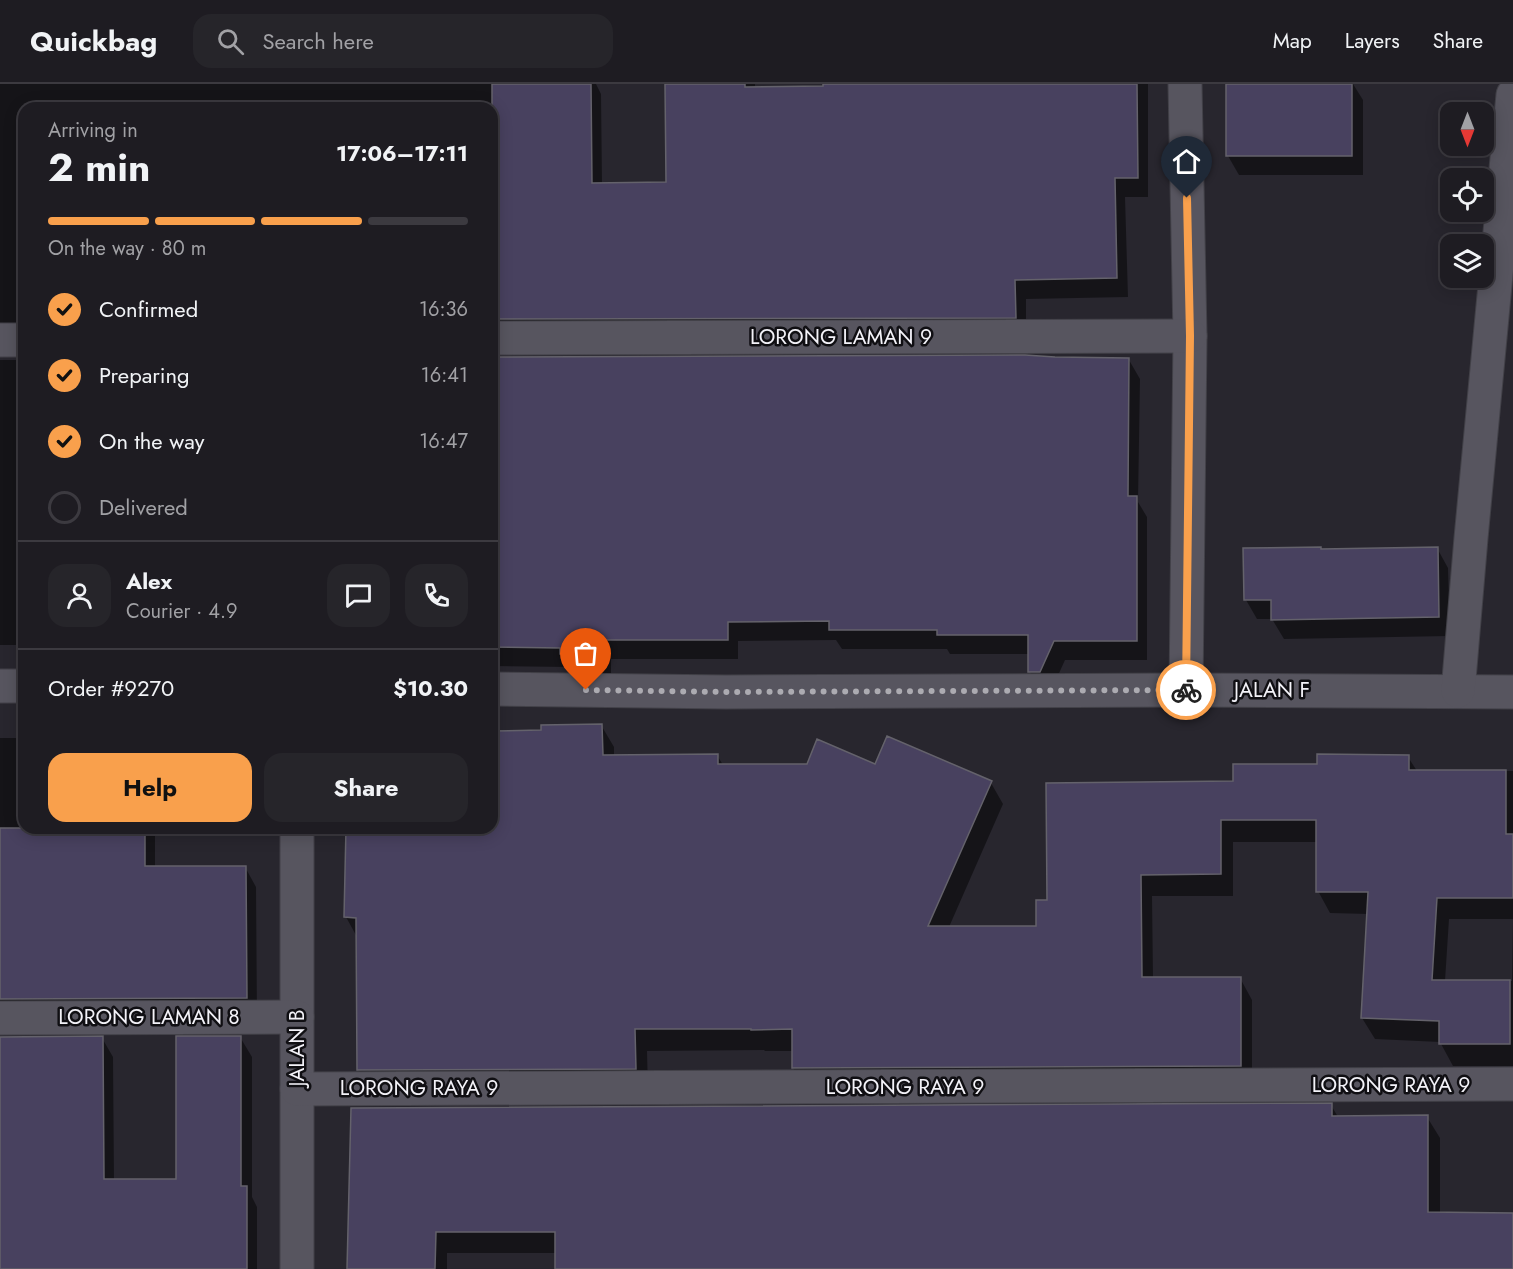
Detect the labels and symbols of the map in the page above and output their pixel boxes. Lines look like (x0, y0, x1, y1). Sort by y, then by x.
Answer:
north arrow (1440, 102, 1494, 156)
pin (1161, 136, 1212, 198)
street label: LORONG LAMAN 9 (750, 322, 932, 352)
pin (560, 628, 611, 690)
courier (1156, 660, 1216, 720)
street label: JALAN F (1231, 675, 1310, 705)
street label: LORONG LAMAN 8 (58, 1002, 240, 1032)
street label: JALAN B (282, 1009, 312, 1090)
street label: LORONG RAYA 9 (1312, 1070, 1470, 1100)
street label: LORONG RAYA 9 (826, 1072, 984, 1102)
street label: LORONG RAYA 9 (340, 1073, 498, 1103)

